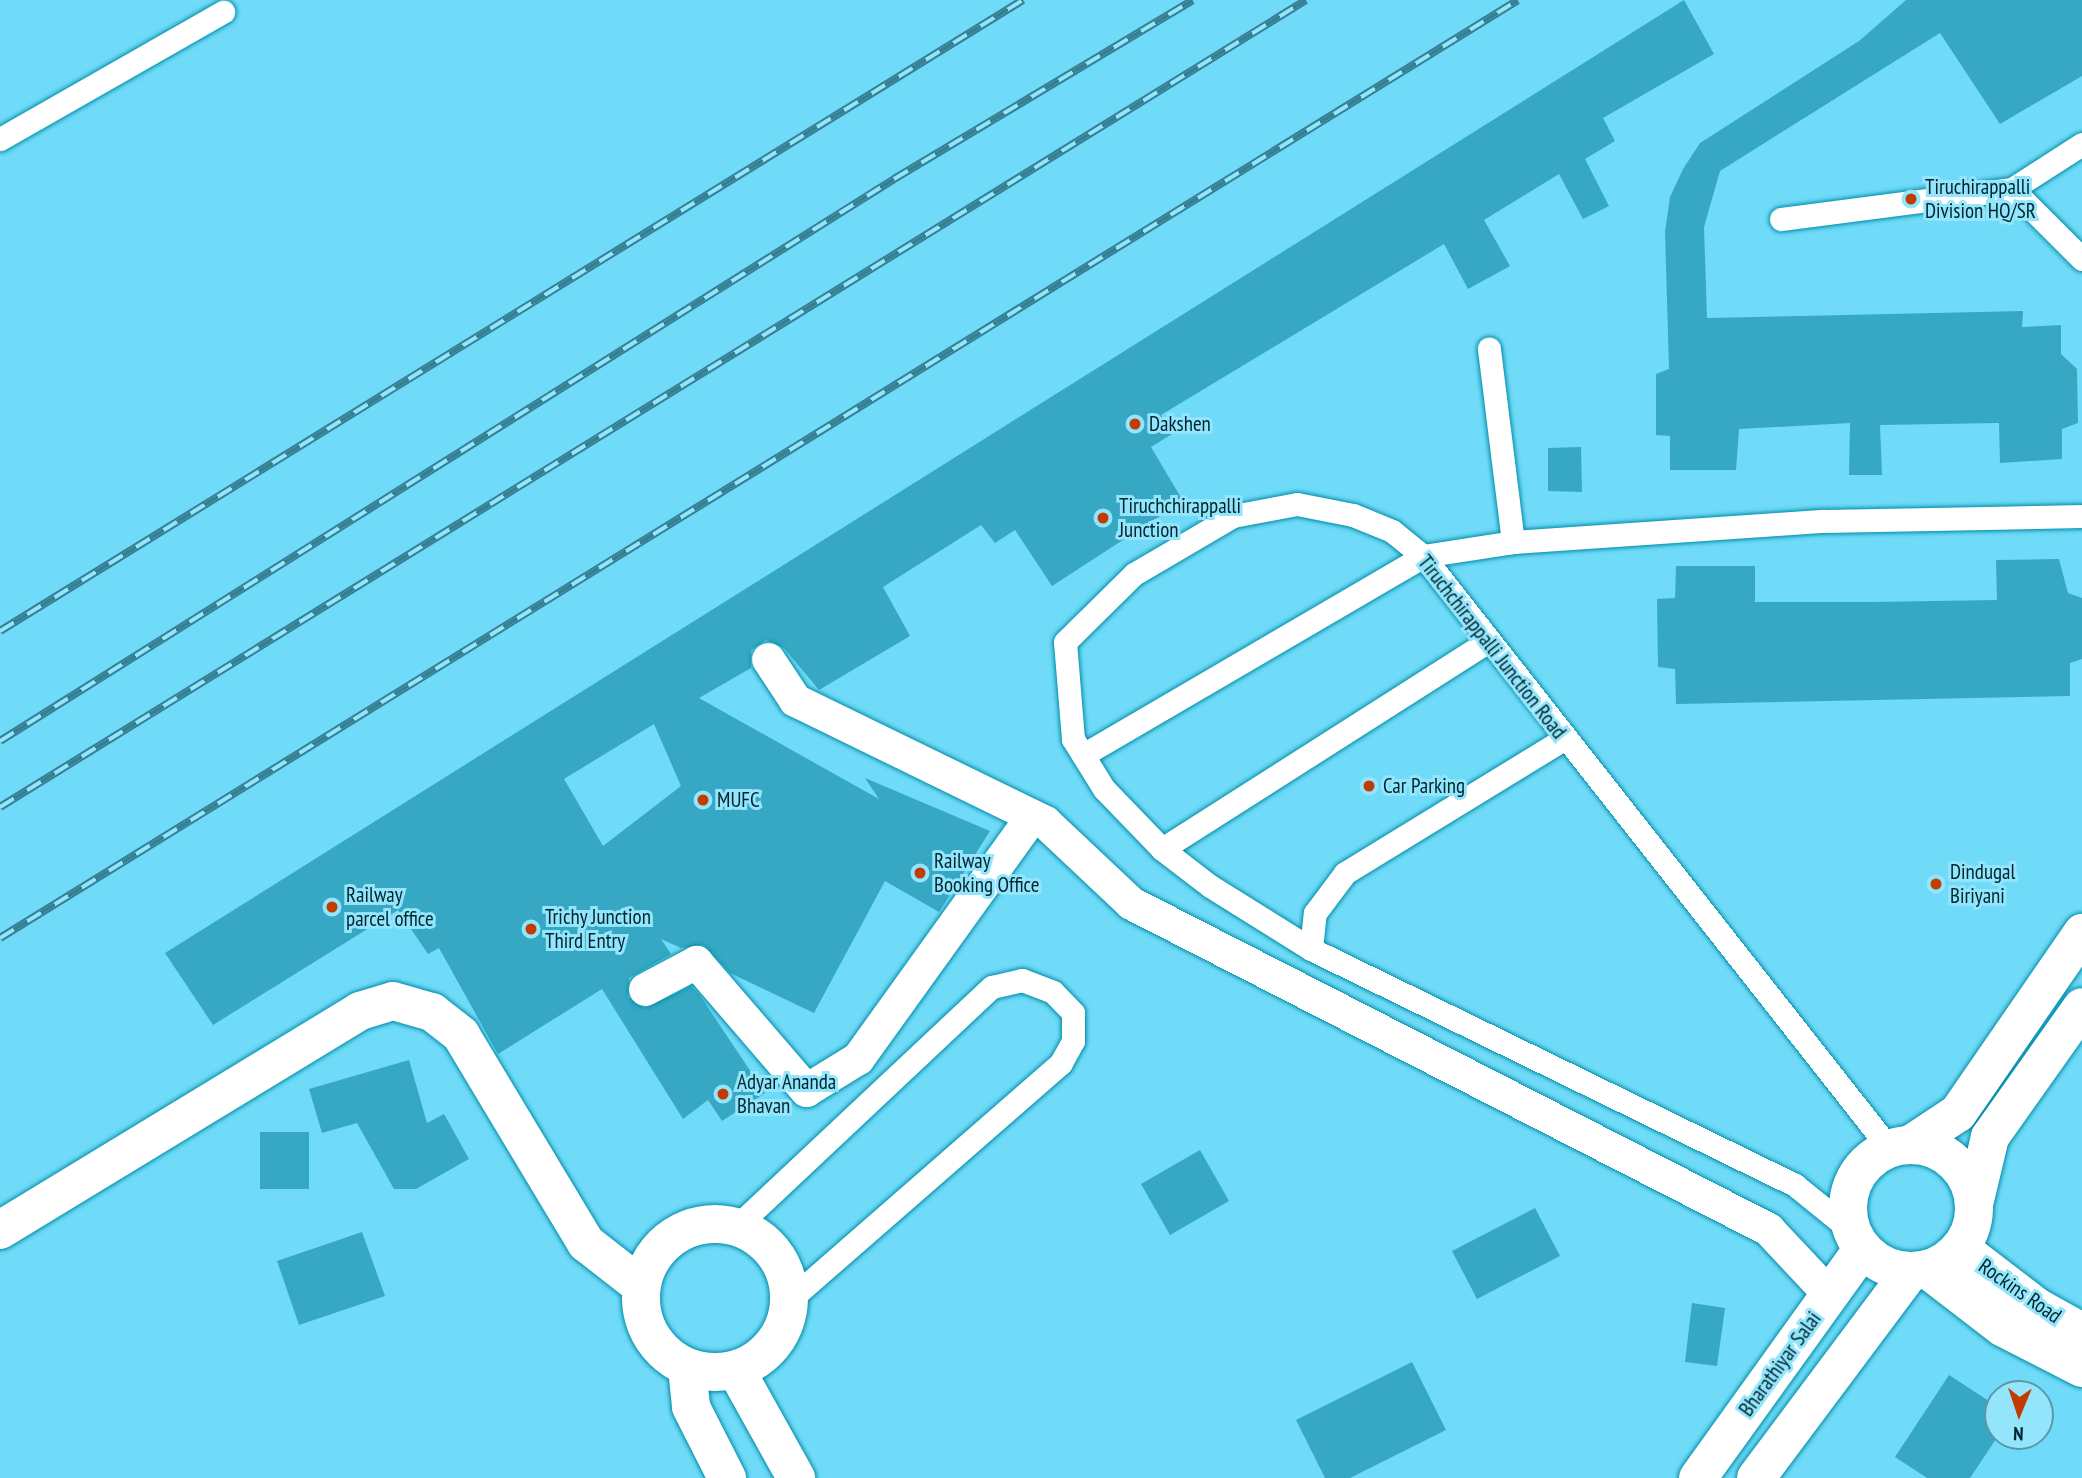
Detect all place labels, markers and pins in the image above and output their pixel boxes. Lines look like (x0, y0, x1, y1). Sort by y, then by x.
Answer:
place label: Tiruchirappalli Division HQ/SR (1925, 174, 2036, 224)
marker: Tiruchirappalli Division HQ/SR (1903, 191, 1919, 207)
place label: Dakshen (1149, 411, 1211, 437)
marker: Dakshen (1127, 416, 1143, 432)
place label: Tiruchchirappalli Junction (1119, 493, 1241, 543)
marker: Tiruchchirappalli Junction (1093, 508, 1113, 528)
place label: Car Parking (1383, 773, 1465, 799)
marker: Car Parking (1361, 778, 1377, 794)
place label: MUFC (717, 787, 760, 813)
marker: MUFC (695, 792, 711, 808)
place label: Railway Booking Office (934, 848, 1039, 898)
place label: Dindugal Biriyani (1950, 859, 2015, 909)
marker: Railway Booking Office (912, 865, 928, 881)
marker: Dindugal Biriyani (1928, 876, 1944, 892)
place label: Railway parcel office (346, 882, 434, 932)
marker: Railway parcel office (324, 899, 340, 915)
place label: Trichy Junction Third Entry (545, 904, 651, 954)
marker: Trichy Junction Third Entry (523, 921, 539, 937)
place label: Adyar Ananda Bhavan (737, 1069, 837, 1119)
marker: Adyar Ananda Bhavan (715, 1086, 731, 1102)

